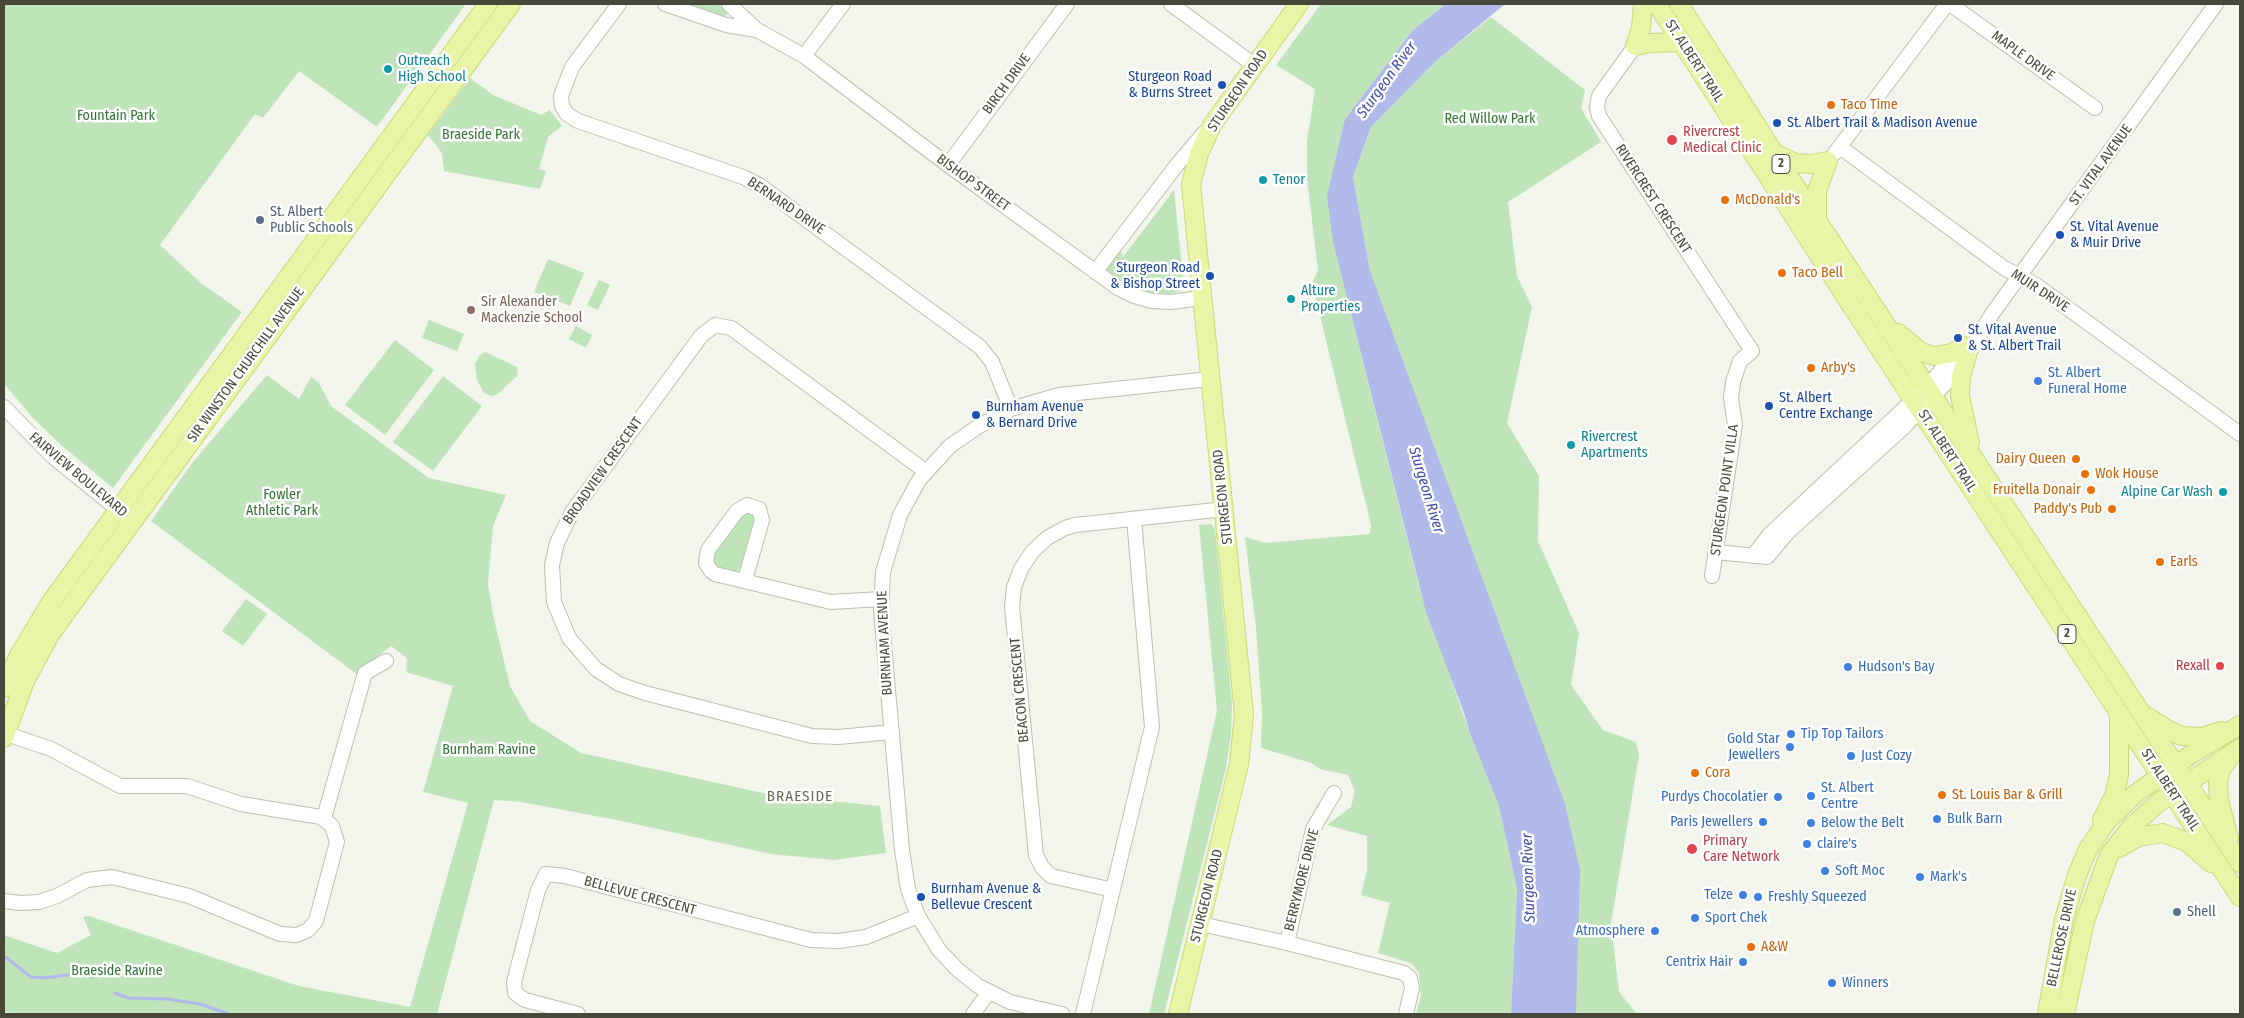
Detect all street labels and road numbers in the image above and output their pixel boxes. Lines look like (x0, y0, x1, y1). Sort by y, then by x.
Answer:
street label: ST. ALBERT TRAIL (1661, 17, 1727, 105)
street label: MAPLE DRIVE (1988, 28, 2058, 84)
street label: STURGEON ROAD (1204, 47, 1272, 135)
street label: BIRCH DRIVE (979, 50, 1035, 118)
street label: ST. VITAL AVENUE (2066, 121, 2136, 209)
street label: RIVERCREST CRESCENT (1611, 141, 1695, 257)
street label: BISHOP STREET (933, 151, 1013, 215)
road number: 2 (1772, 154, 1790, 173)
street label: BERNARD DRIVE (744, 174, 828, 238)
street label: MUIR DRIVE (2008, 266, 2072, 316)
street label: SIR WINSTON CHURCHILL AVENUE (184, 284, 308, 446)
street label: ST. ALBERT TRAIL (1914, 407, 1980, 495)
street label: BROADVIEW CRESCENT (560, 414, 646, 528)
street label: STURGEON POINT VILLA (1707, 423, 1743, 557)
street label: FAIRVIEW BOULEVARD (26, 429, 130, 521)
street label: STURGEON ROAD (1210, 449, 1236, 545)
street label: BURNHAM AVENUE (874, 590, 896, 696)
road number: 2 (2058, 624, 2076, 644)
street label: BEACON CRESCENT (1007, 637, 1033, 743)
street label: ST. ALBERT TRAIL (2137, 746, 2203, 834)
street label: BERRYMORE DRIVE (1281, 827, 1323, 933)
street label: STURGEON ROAD (1187, 848, 1227, 944)
street label: BELLEVUE CRESCENT (582, 873, 698, 919)
street label: BELLEROSE DRIVE (2043, 888, 2081, 988)

